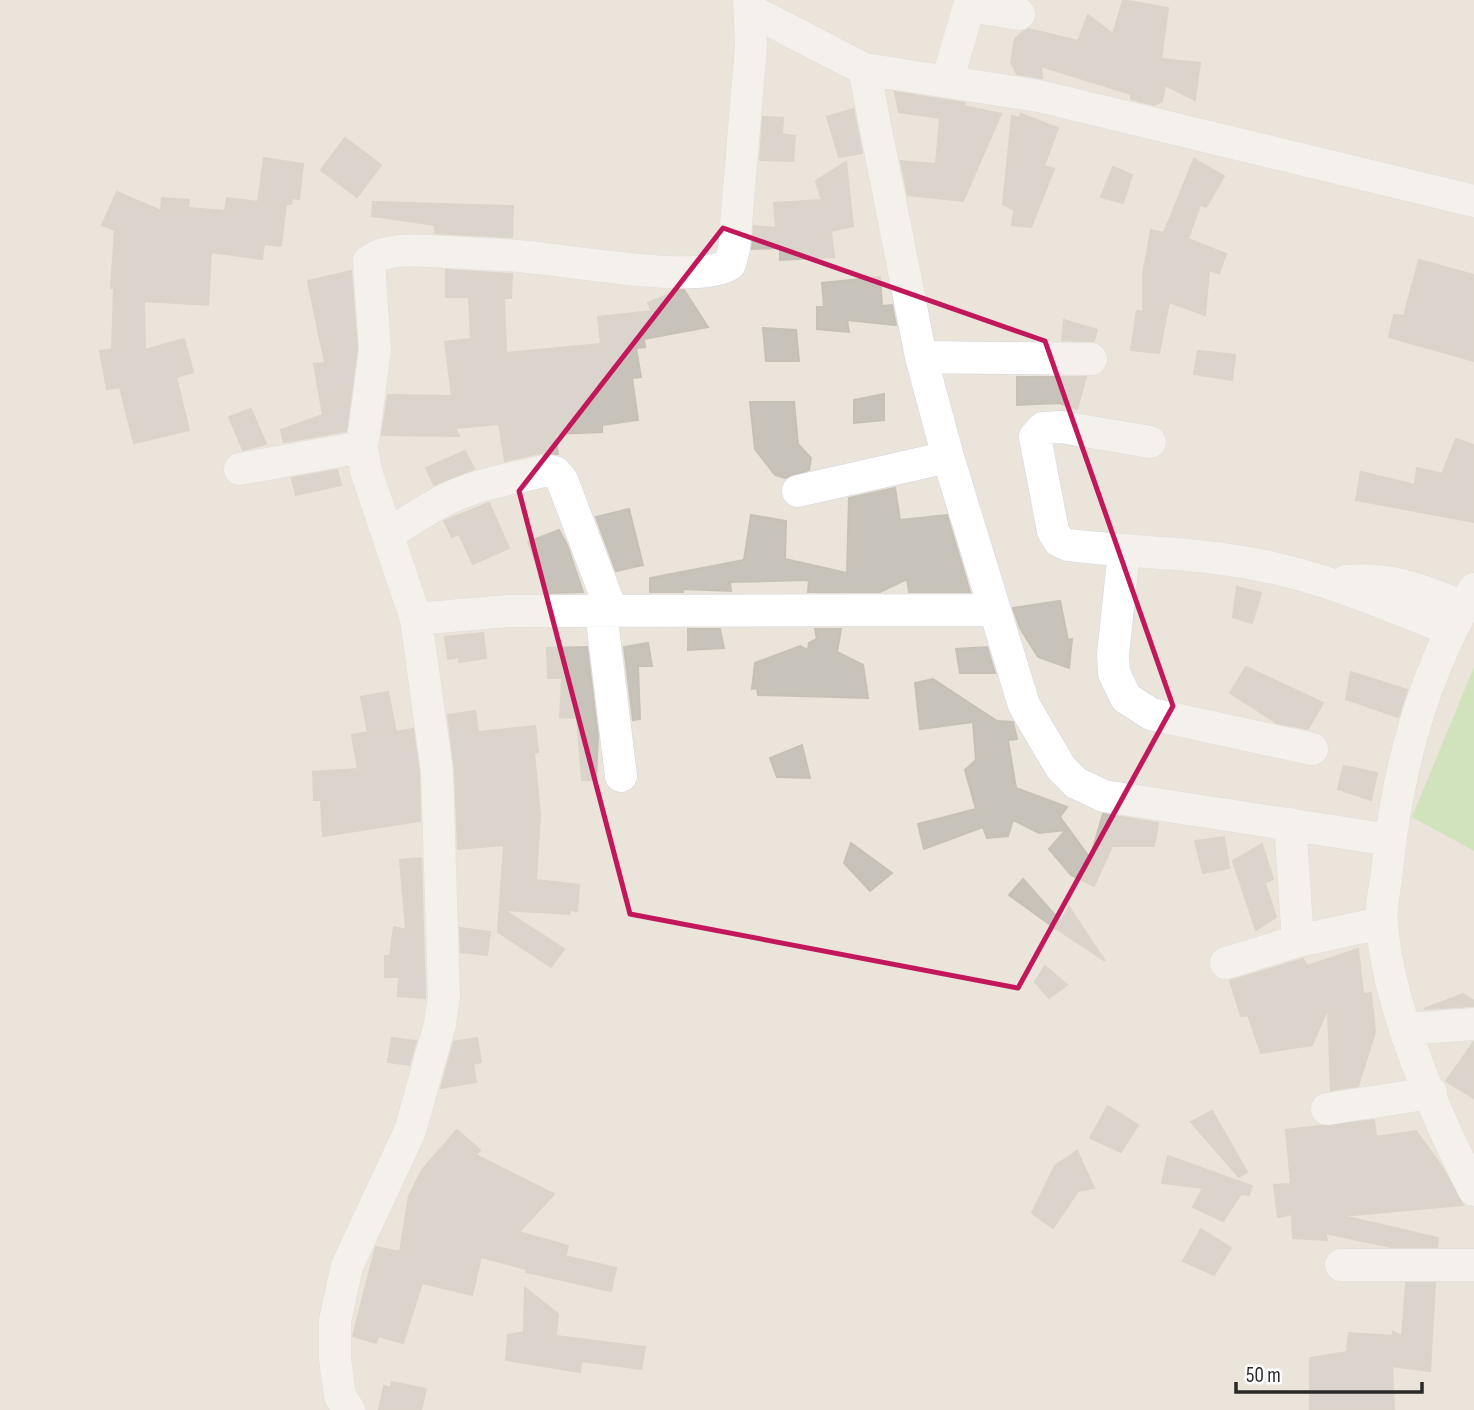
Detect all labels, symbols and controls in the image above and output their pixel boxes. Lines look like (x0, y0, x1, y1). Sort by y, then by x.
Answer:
scale bar (1236, 1350, 1422, 1394)
text: 50 m (1246, 1363, 1281, 1388)

